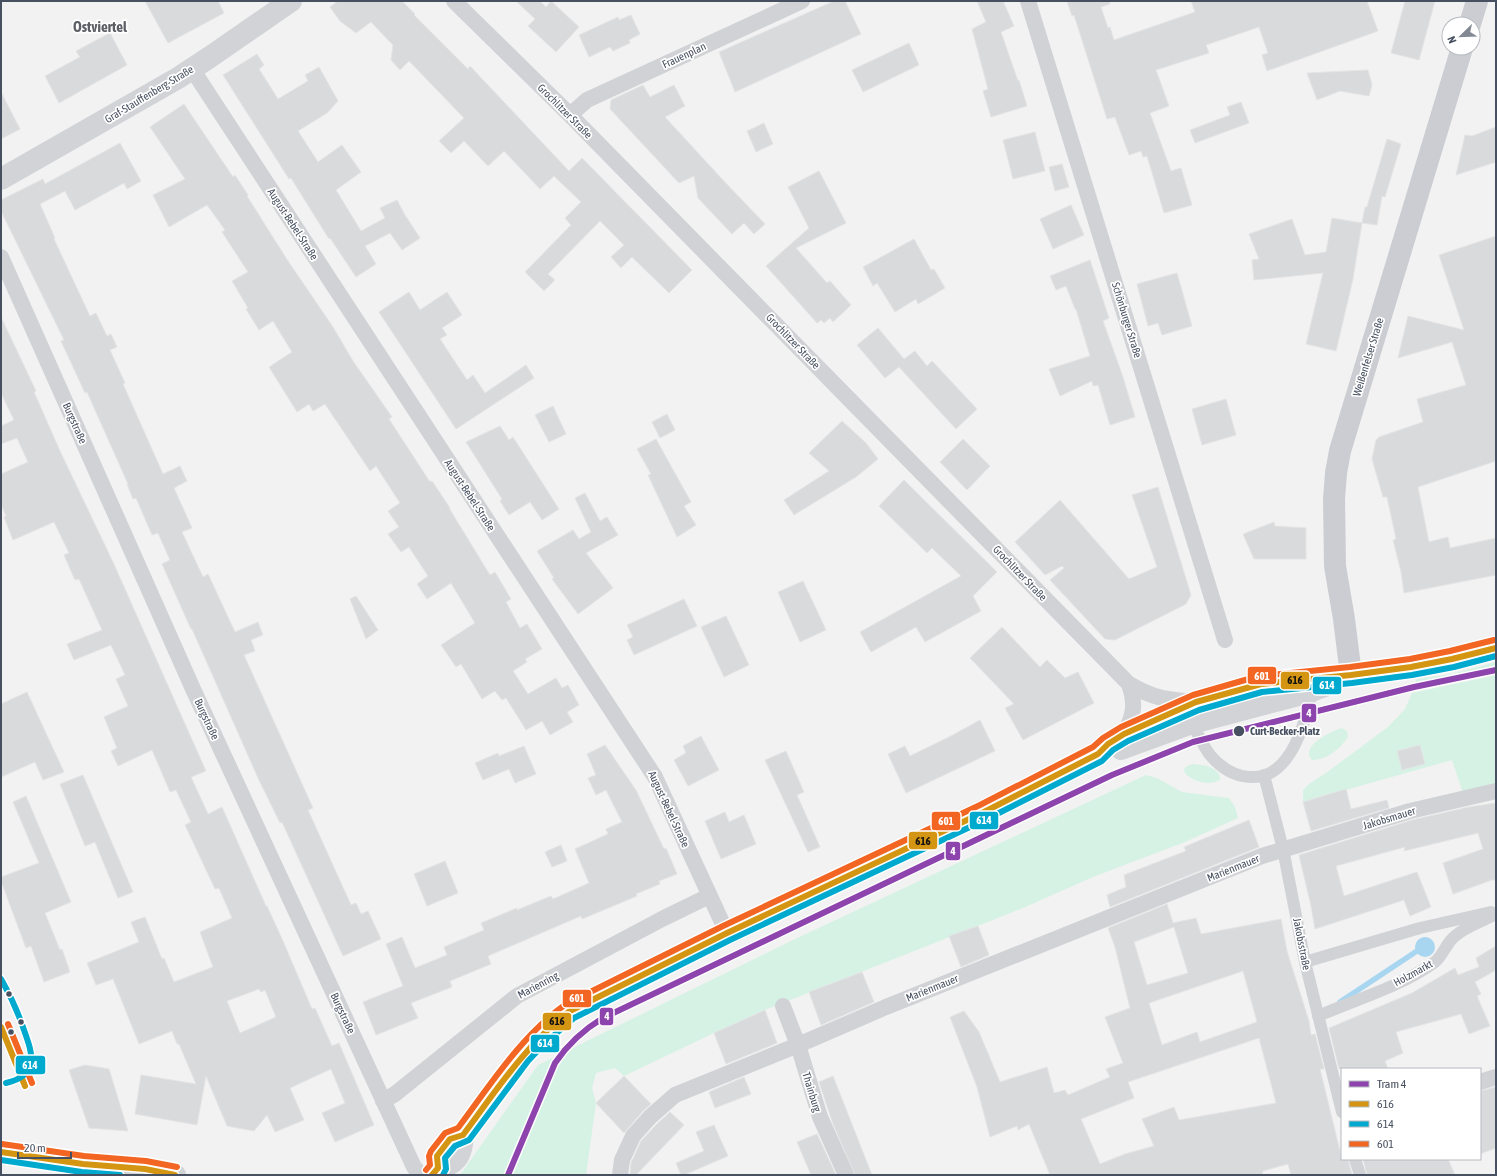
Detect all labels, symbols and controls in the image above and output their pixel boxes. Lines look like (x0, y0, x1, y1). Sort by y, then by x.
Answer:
north arrow (1441, 16, 1481, 56)
district label: Ostviertel (73, 18, 128, 35)
text: N (1445, 35, 1459, 45)
street label: Frauenplan (660, 40, 708, 70)
street label: Graf-Stauffenberg-Straße (103, 63, 195, 125)
street label: Grochlitzer Straße (535, 81, 595, 141)
street label: August-Bebel-Straße (265, 186, 321, 262)
street label: Schönburger Straße (1110, 281, 1144, 359)
street label: Grochlitzer Straße (764, 311, 822, 371)
street label: Weißenfelser Straße (1350, 316, 1386, 398)
street label: Burgstraße (61, 401, 89, 445)
street label: August-Bebel-Straße (442, 457, 498, 533)
street label: Grochlitzer Straße (991, 543, 1049, 603)
line badge: 601 (1247, 666, 1277, 685)
text: 601 (1254, 670, 1270, 682)
line badge: 616 (1280, 671, 1310, 690)
text: 616 (1287, 674, 1303, 686)
line badge: 614 (1312, 676, 1342, 695)
text: 614 (1319, 679, 1335, 691)
street label: Burgstraße (192, 697, 222, 741)
line badge: 4 (1301, 703, 1317, 723)
text: 4 (1305, 707, 1312, 719)
marker: Curt-Becker-Platz (1232, 724, 1246, 738)
place label: Curt-Becker-Platz (1250, 725, 1320, 737)
street label: August-Bebel-Straße (646, 769, 692, 849)
street label: Jakobsmauer (1361, 804, 1417, 832)
line badge: 601 (931, 811, 961, 831)
line badge: 614 (969, 811, 999, 830)
text: 614 (976, 814, 992, 826)
text: 601 (938, 815, 954, 827)
line badge: 616 (908, 831, 938, 850)
text: 616 (915, 835, 931, 847)
line badge: 4 (945, 841, 961, 861)
text: 4 (949, 845, 956, 857)
street label: Marienmauer (1205, 852, 1262, 884)
street label: Jakobsstraße (1291, 917, 1313, 971)
street label: Holzmarkt (1391, 957, 1435, 989)
street label: Marienring (516, 969, 561, 1001)
street label: Marienmauer (904, 972, 961, 1004)
unlabelled marker (4, 989, 14, 999)
line badge: 601 (562, 989, 592, 1008)
street label: Burgstraße (328, 991, 358, 1035)
text: 601 (569, 992, 585, 1004)
line badge: 4 (599, 1007, 614, 1026)
text: 4 (603, 1010, 610, 1022)
line badge: 616 (542, 1012, 572, 1031)
text: 616 (549, 1015, 565, 1027)
unlabelled marker (16, 1017, 26, 1027)
unlabelled marker (6, 1027, 16, 1037)
line badge: 614 (530, 1034, 560, 1053)
text: 614 (537, 1037, 553, 1049)
line badge: 614 (15, 1055, 46, 1075)
text: 614 (22, 1059, 38, 1071)
legend (1341, 1068, 1481, 1160)
street label: Thainburg (800, 1071, 824, 1114)
text: Tram 4 (1377, 1077, 1407, 1091)
text: 616 (1377, 1097, 1394, 1111)
text: 614 (1377, 1117, 1394, 1131)
scale bar (18, 1134, 71, 1160)
text: 601 (1377, 1137, 1394, 1151)
text: 20 m (24, 1141, 46, 1155)

